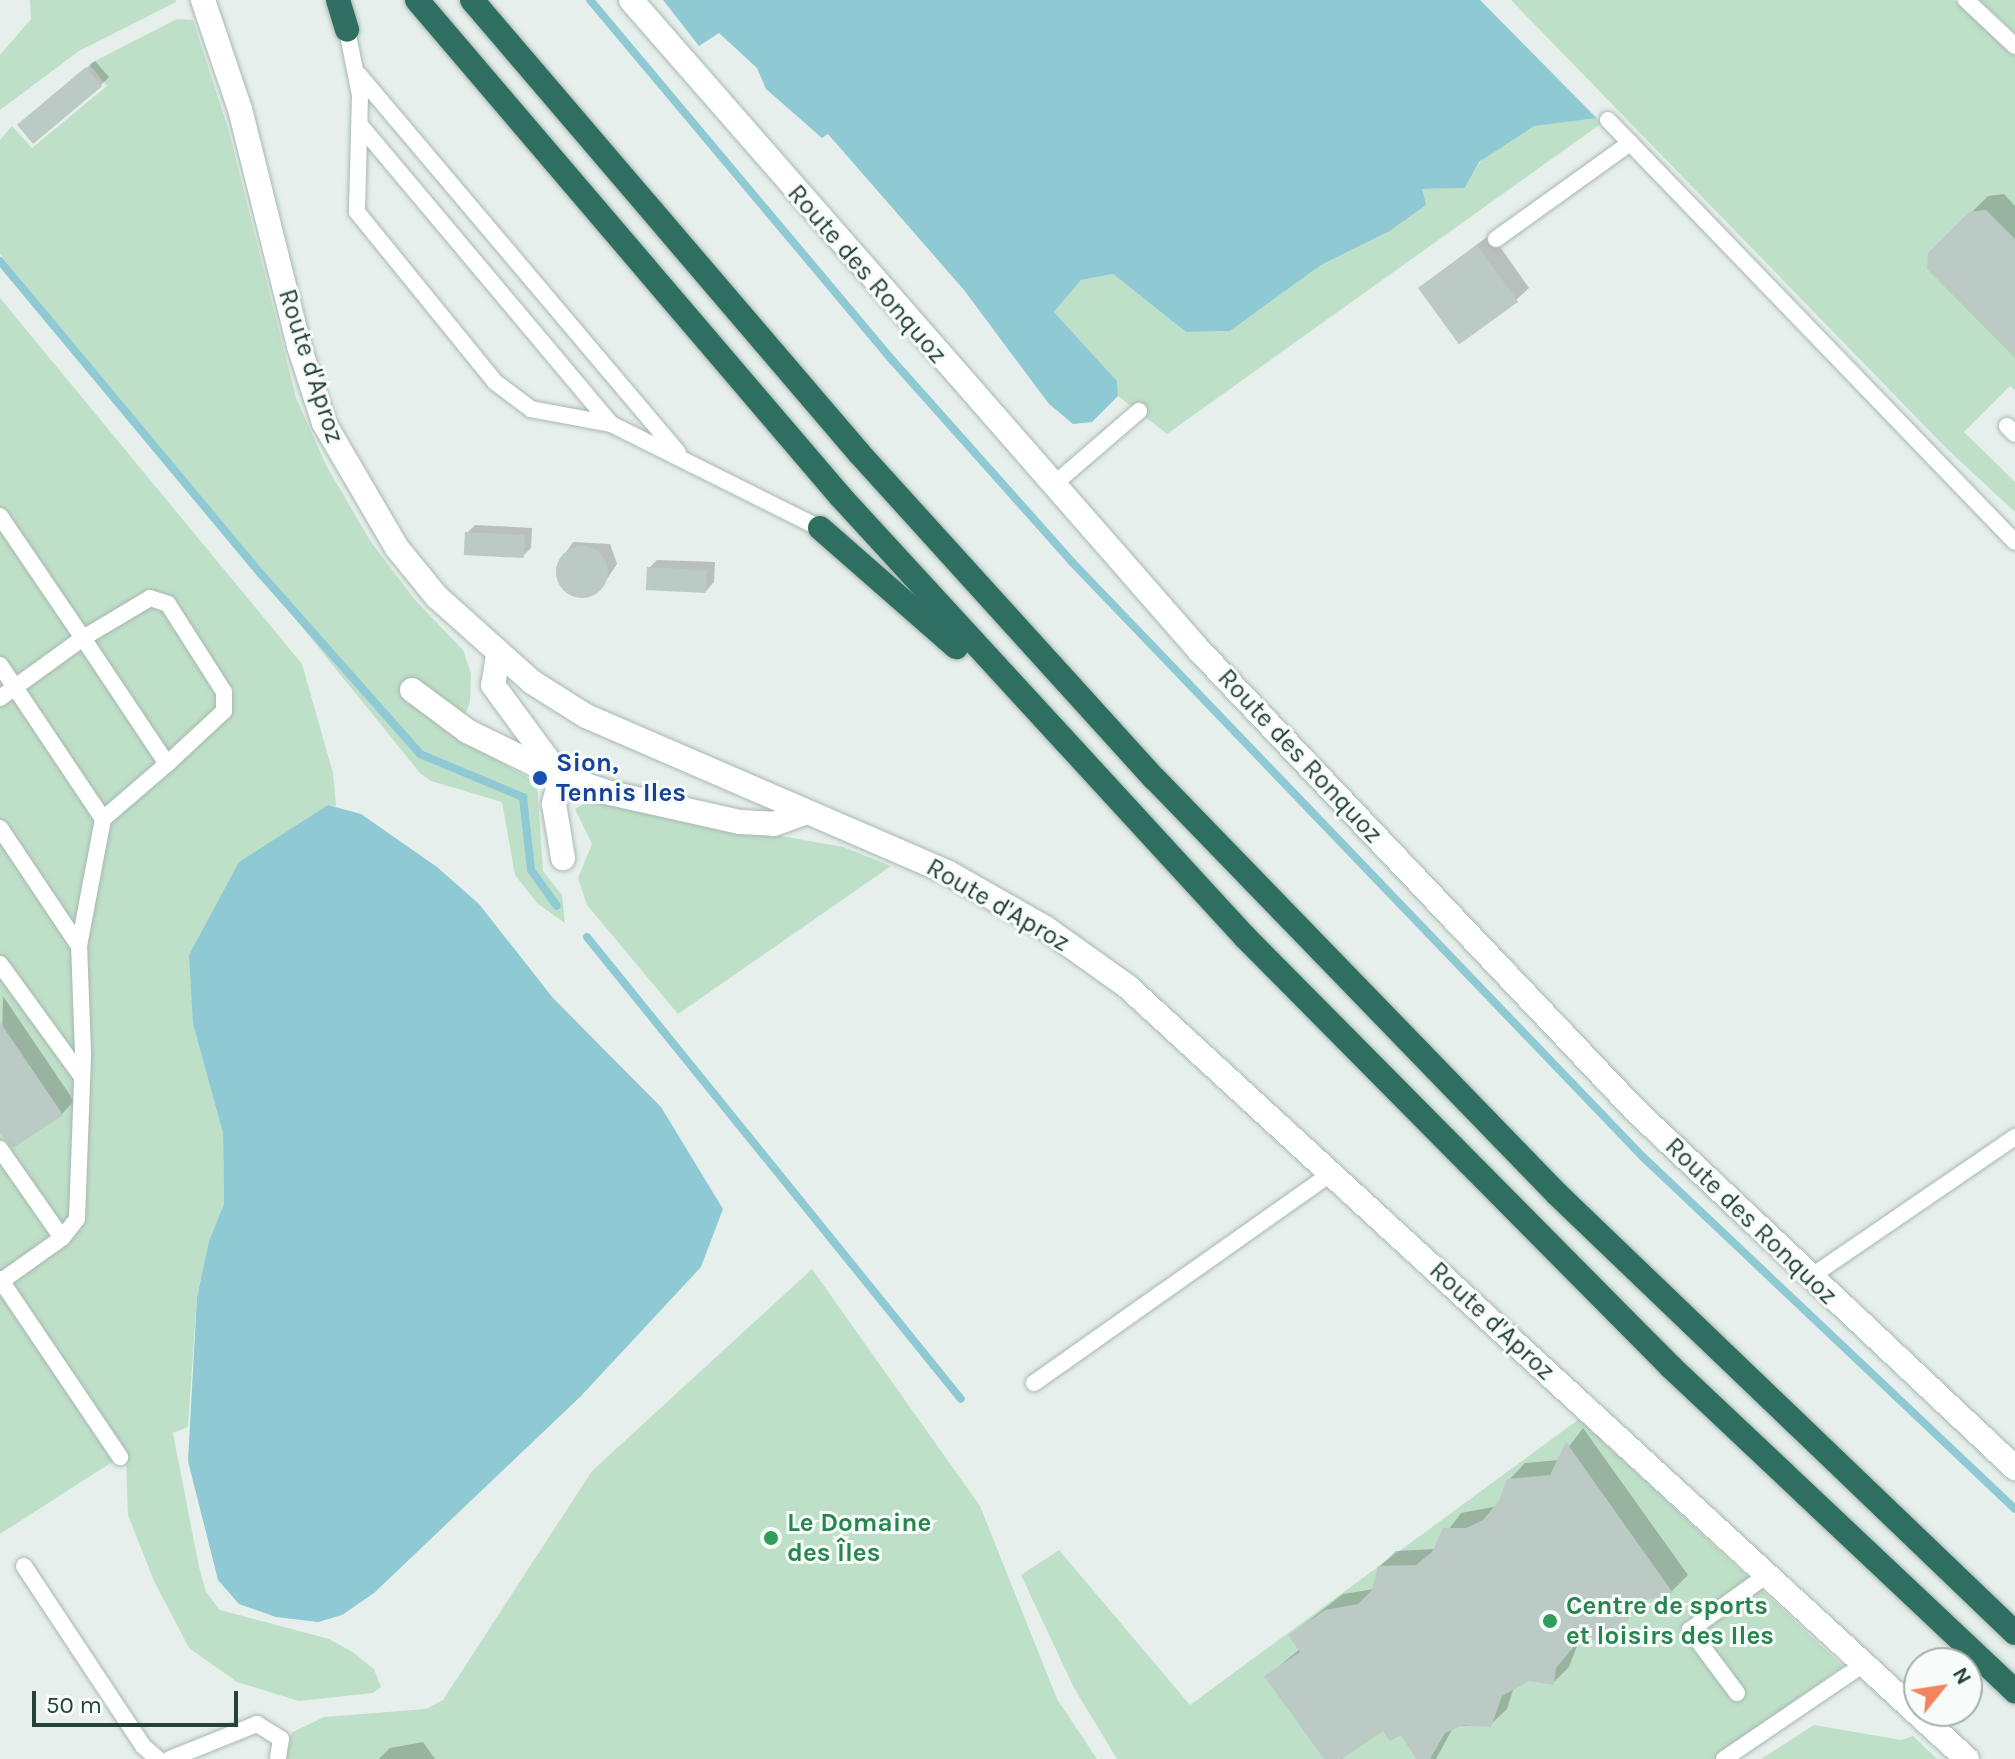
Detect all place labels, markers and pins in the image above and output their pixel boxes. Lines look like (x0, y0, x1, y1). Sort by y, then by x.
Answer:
place label: Sion, Tennis Iles (556, 747, 686, 808)
marker: Sion, Tennis Iles (531, 769, 549, 787)
place label: Le Domaine des Îles (787, 1507, 931, 1568)
marker: Le Domaine des Îles (762, 1529, 780, 1547)
place label: Centre de sports et loisirs des Iles (1566, 1590, 1774, 1652)
marker: Centre de sports et loisirs des Iles (1541, 1612, 1559, 1630)

